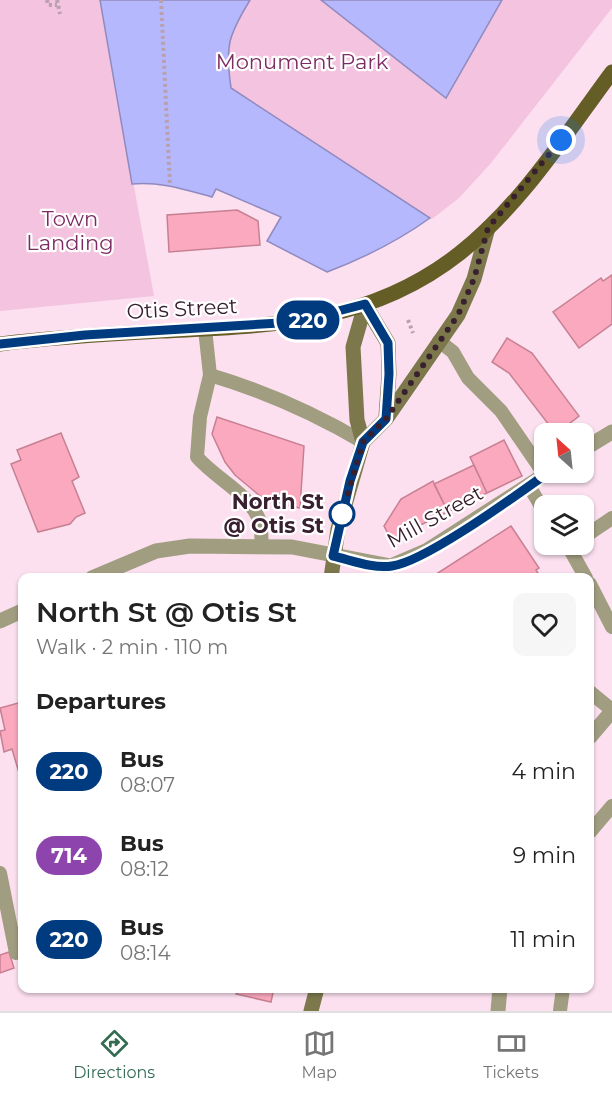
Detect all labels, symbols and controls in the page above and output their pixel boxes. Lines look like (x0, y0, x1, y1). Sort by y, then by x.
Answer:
park label: Monument Park (216, 49, 389, 74)
your location (546, 125, 576, 155)
park label: Town Landing (26, 206, 114, 255)
street label: Otis Street (126, 293, 238, 324)
line badge: 220 (274, 300, 342, 340)
text: 220 (288, 308, 328, 333)
north arrow (534, 423, 594, 483)
map controls (534, 423, 594, 555)
street label: Mill Street (382, 480, 487, 553)
place label: North St @ Otis St (223, 489, 324, 538)
button: layers (534, 495, 594, 555)
marker: North St @ Otis St (329, 501, 355, 527)
button: heart (513, 593, 576, 656)
text: North St @ Otis St (36, 595, 297, 629)
text: Walk · 2 min · 110 m (36, 635, 228, 659)
text: Departures (36, 688, 166, 715)
text: Bus (120, 746, 164, 773)
text: 4 min (512, 758, 576, 785)
text: 220 (49, 759, 89, 784)
text: 08:07 (120, 773, 175, 797)
text: Bus (120, 830, 164, 857)
text: 9 min (513, 842, 576, 869)
text: 714 (51, 843, 87, 868)
text: 08:12 (120, 857, 169, 881)
text: Bus (120, 914, 164, 941)
text: 11 min (510, 926, 576, 953)
text: 220 (49, 927, 89, 952)
text: 08:14 (120, 941, 171, 965)
tab: Directions (73, 1027, 155, 1082)
tab: Map (301, 1027, 337, 1082)
tab: Tickets (483, 1027, 539, 1082)

